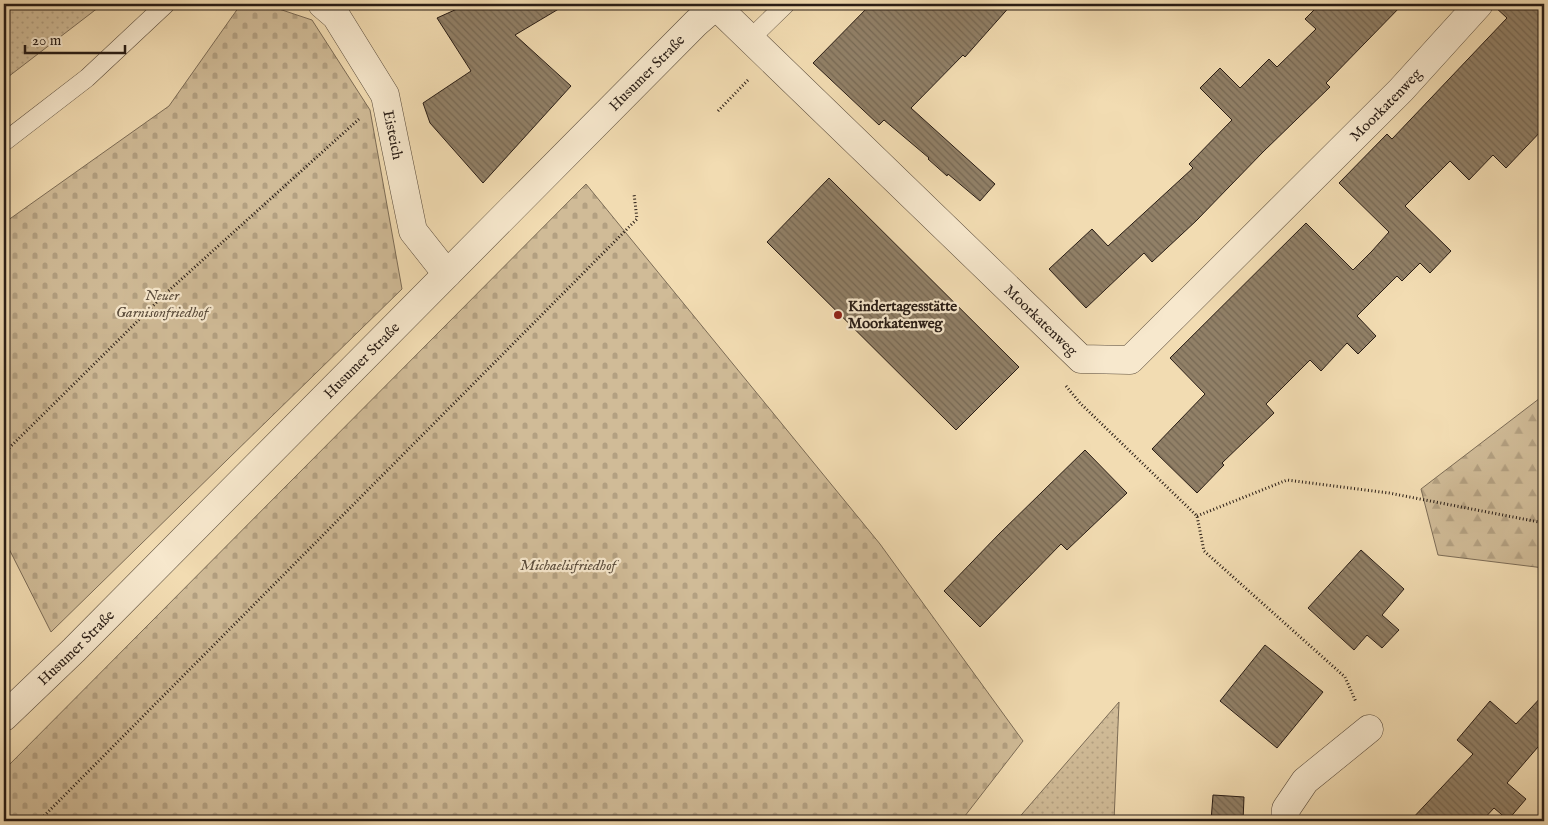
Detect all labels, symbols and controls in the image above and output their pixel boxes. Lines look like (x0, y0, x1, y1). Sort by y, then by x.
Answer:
scale bar (25, 22, 125, 54)
street label: Husumer Straße (605, 30, 689, 115)
text: 20 m (32, 31, 62, 50)
street label: Moorkatenweg (1346, 64, 1426, 145)
street label: Eisteich (379, 108, 408, 161)
street label: Moorkatenweg (1000, 280, 1082, 361)
park label: Neuer Garnisonfriedhof (116, 286, 212, 322)
place label: Kindertagesstätte Moorkatenweg (848, 297, 957, 333)
marker: Kindertagesstätte Moorkatenweg (832, 309, 844, 321)
street label: Husumer Straße (319, 318, 404, 403)
park label: Michaelisfriedhof (520, 556, 620, 575)
street label: Husumer Straße (33, 605, 118, 689)

